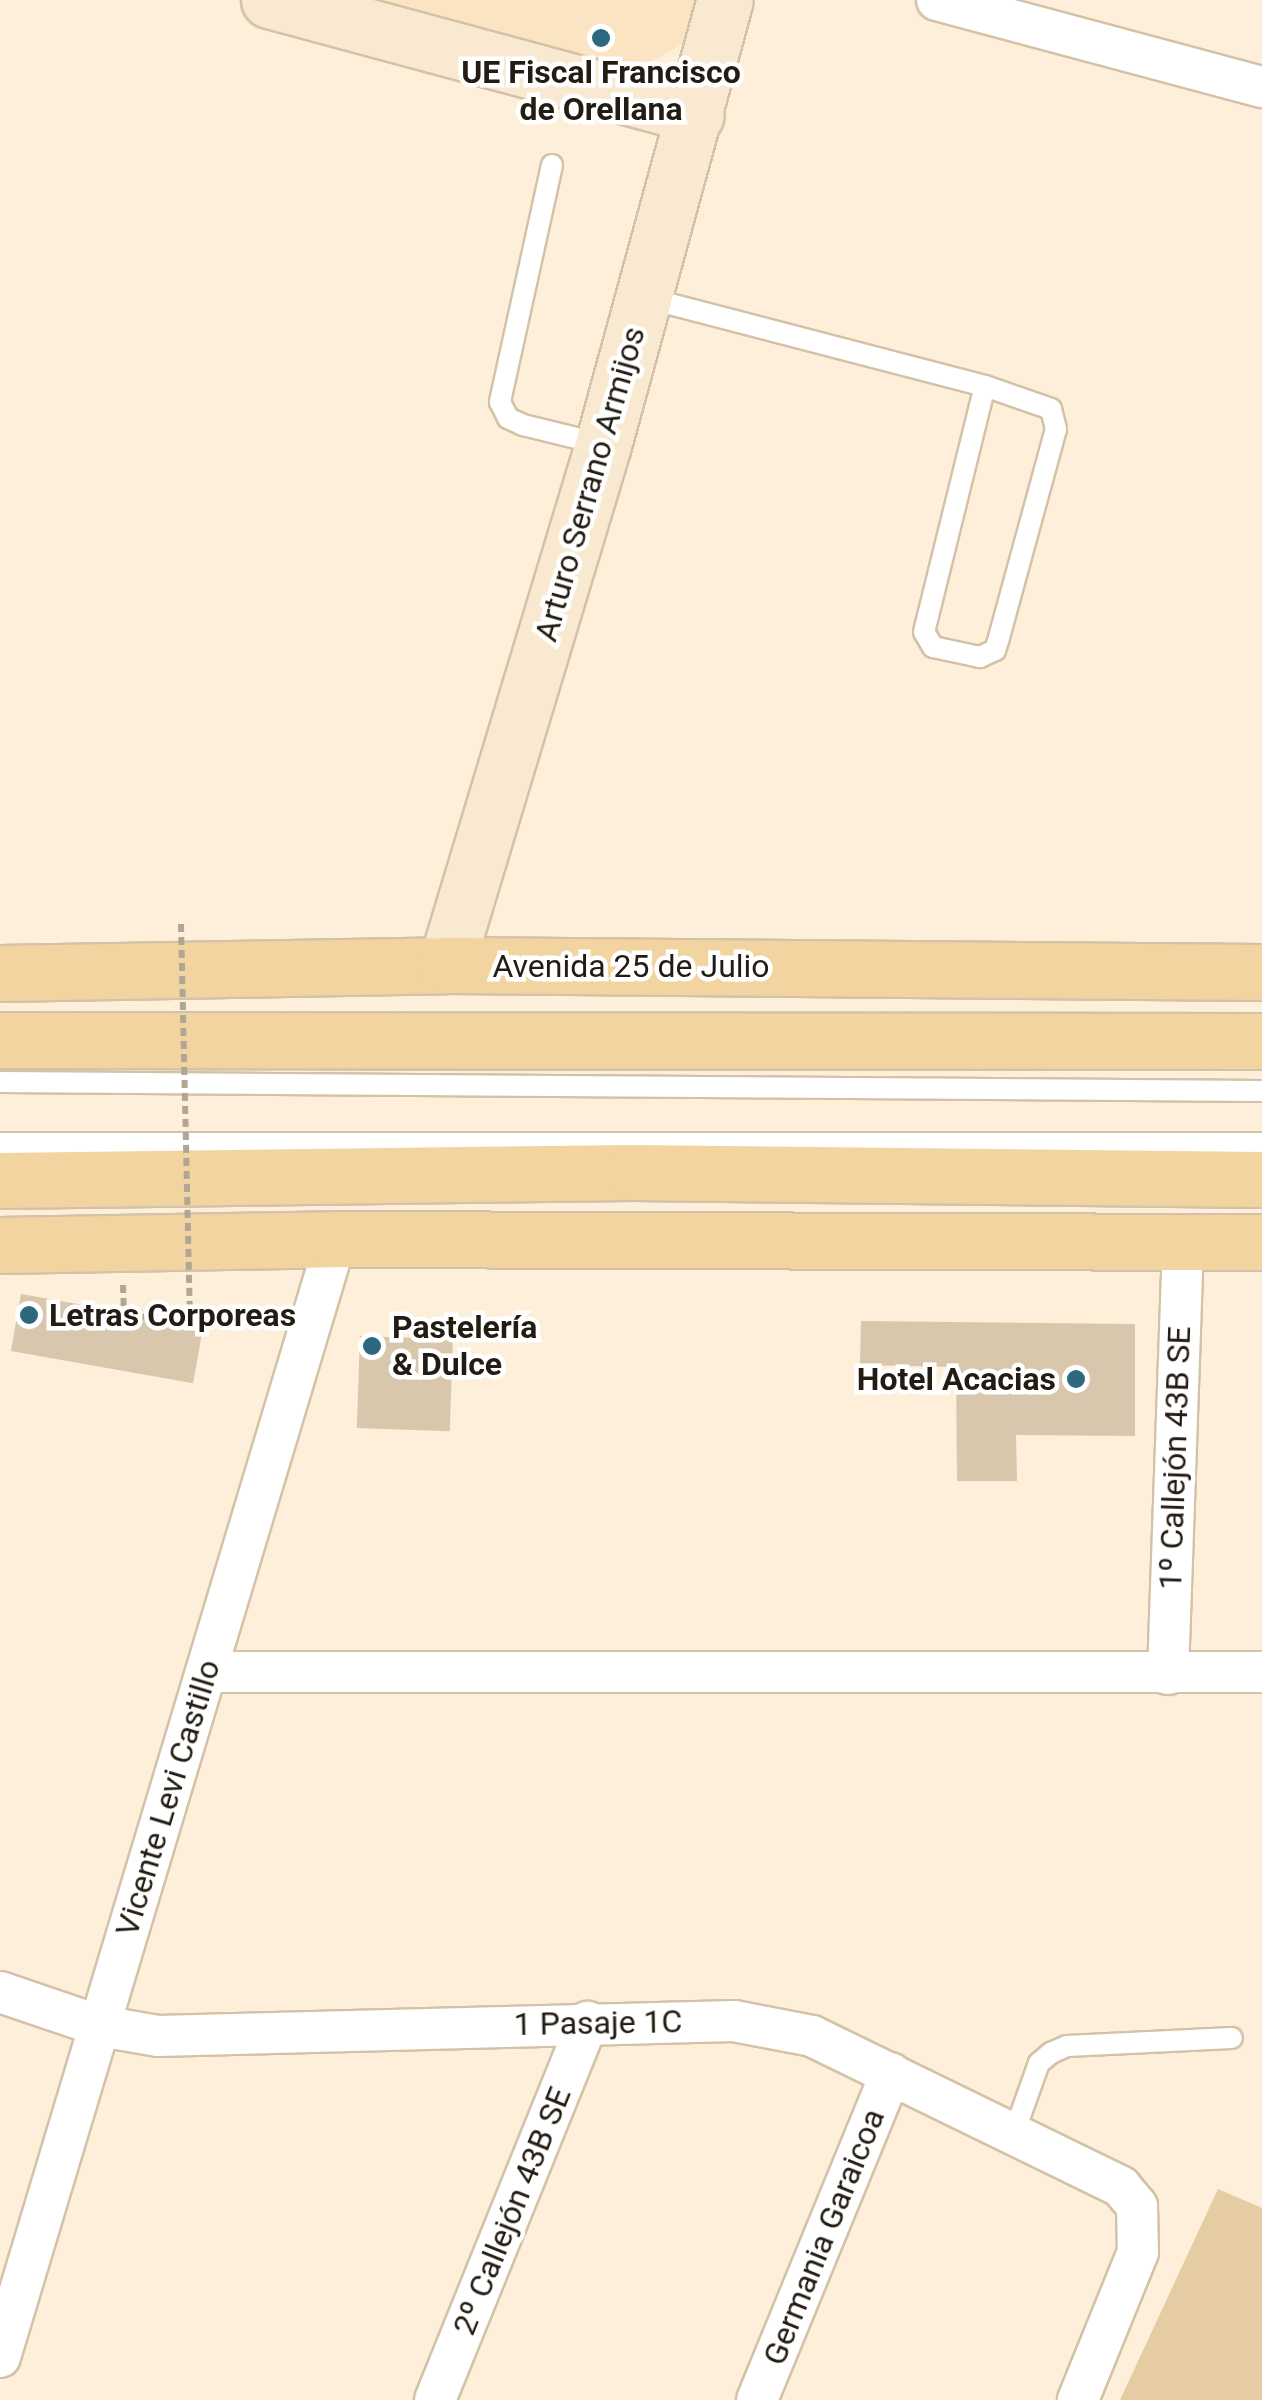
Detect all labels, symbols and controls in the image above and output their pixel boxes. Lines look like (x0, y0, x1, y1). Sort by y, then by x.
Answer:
marker: UE Fiscal Francisco de Orellana (590, 27, 612, 49)
place label: UE Fiscal Francisco de Orellana (461, 54, 741, 129)
street label: Arturo Serrano Armijos (527, 322, 653, 646)
street label: Avenida 25 de Julio (492, 947, 770, 985)
place label: Letras Corporeas (49, 1296, 296, 1334)
marker: Letras Corporeas (18, 1304, 40, 1326)
place label: Pastelería & Dulce (392, 1309, 537, 1384)
street label: 1º Callejón 43B SE (1151, 1326, 1199, 1590)
marker: Pastelería & Dulce (361, 1335, 383, 1357)
place label: Hotel Acacias (857, 1360, 1056, 1398)
marker: Hotel Acacias (1065, 1368, 1087, 1390)
street label: Vicente Levi Castillo (108, 1655, 228, 1941)
street label: 1 Pasaje 1C (513, 2002, 683, 2044)
street label: 2º Callejón 43B SE (445, 2082, 579, 2340)
street label: Germania Garaicoa (755, 2103, 893, 2371)

